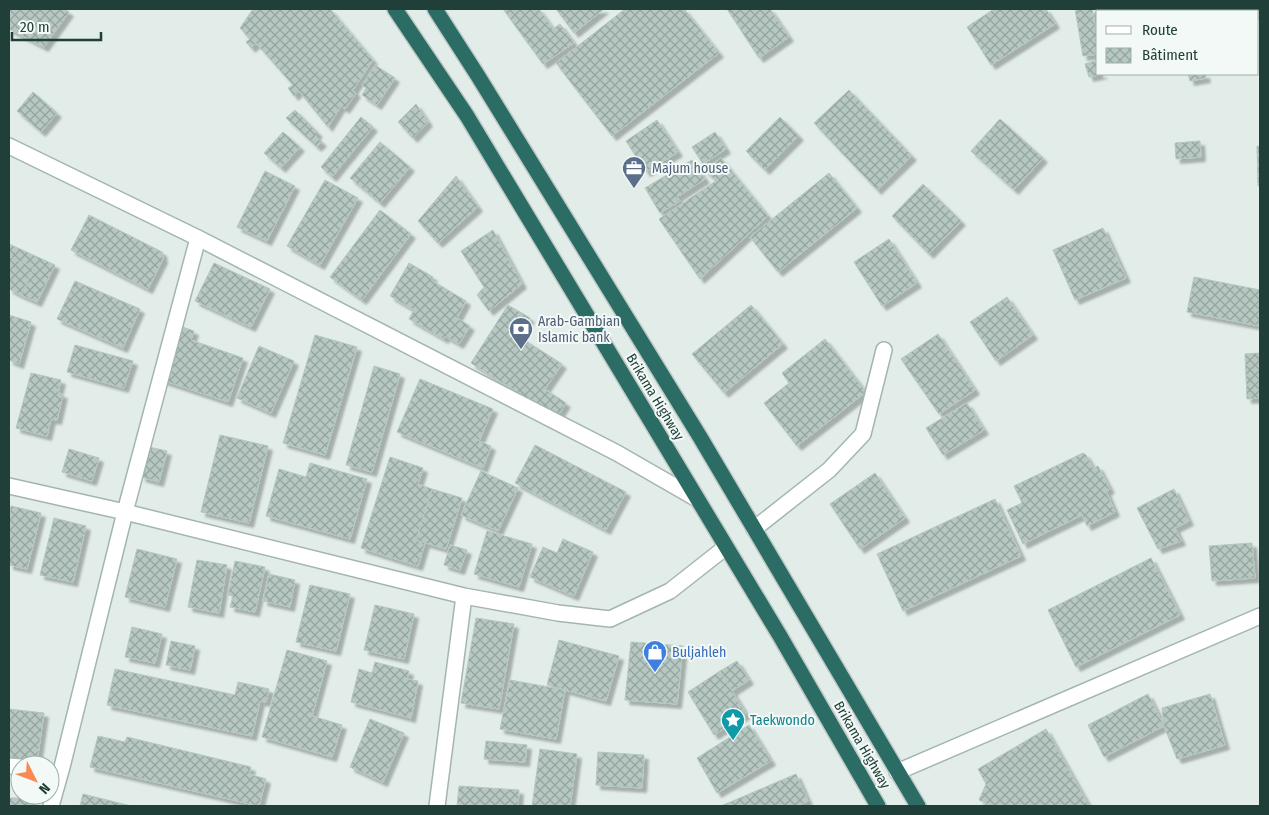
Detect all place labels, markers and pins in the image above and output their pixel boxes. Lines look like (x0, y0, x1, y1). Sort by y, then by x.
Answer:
office icon: Majum house (621, 155, 647, 189)
place label: Majum house (652, 160, 729, 177)
place label: Arab-Gambian Islamic bank (538, 313, 620, 346)
bank icon: Arab-Gambian Islamic bank (508, 316, 534, 350)
shop icon: Buljahleh (642, 639, 668, 673)
place label: Buljahleh (672, 644, 726, 661)
place icon: Taekwondo (720, 707, 746, 741)
place label: Taekwondo (750, 712, 815, 729)

